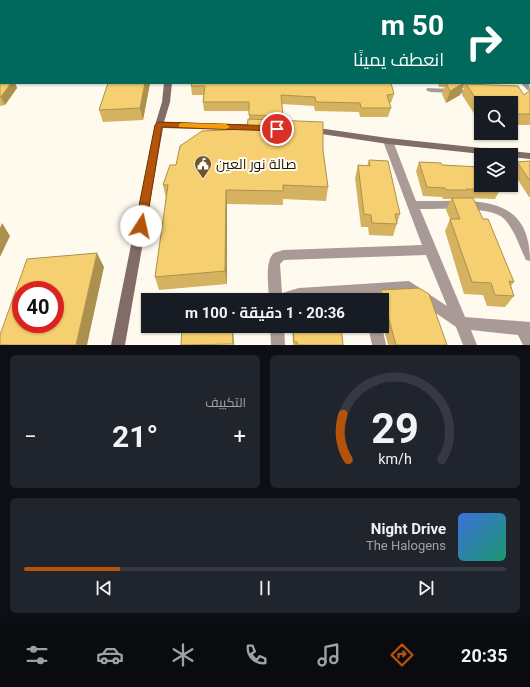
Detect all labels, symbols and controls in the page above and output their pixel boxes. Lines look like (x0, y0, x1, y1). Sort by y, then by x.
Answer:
text: 50 m (381, 9, 444, 42)
icon: right (458, 16, 510, 68)
text: انعطف يمينًا (353, 49, 444, 70)
map controls (474, 96, 518, 192)
button: search (474, 96, 518, 140)
pin (260, 112, 294, 146)
icon: arrive (266, 118, 288, 140)
button: layers (474, 148, 518, 192)
public building icon: صالة نور العين (193, 154, 213, 179)
place label: صالة نور العين (216, 156, 296, 172)
position arrow (120, 205, 162, 247)
speed limit sign: 40 (12, 281, 64, 333)
text: 20:36 · 1 دقيقة · 100 m (185, 304, 345, 322)
text: التكييف (205, 395, 246, 410)
text: 29 (371, 403, 419, 452)
text: 21° (112, 419, 158, 454)
text: − (24, 424, 37, 449)
text: + (234, 424, 246, 449)
text: km/h (378, 450, 412, 466)
text: Night Drive (371, 520, 446, 538)
text: The Halogens (366, 538, 446, 553)
icon: previous (93, 577, 115, 599)
icon: pause (254, 577, 276, 599)
icon: next (415, 577, 437, 599)
icon: filters (23, 641, 51, 669)
icon: car (96, 641, 124, 669)
icon: climate (169, 641, 197, 669)
icon: phone (242, 641, 270, 669)
icon: music (315, 641, 343, 669)
icon: directions (388, 641, 416, 669)
text: 20:35 (461, 645, 507, 666)

